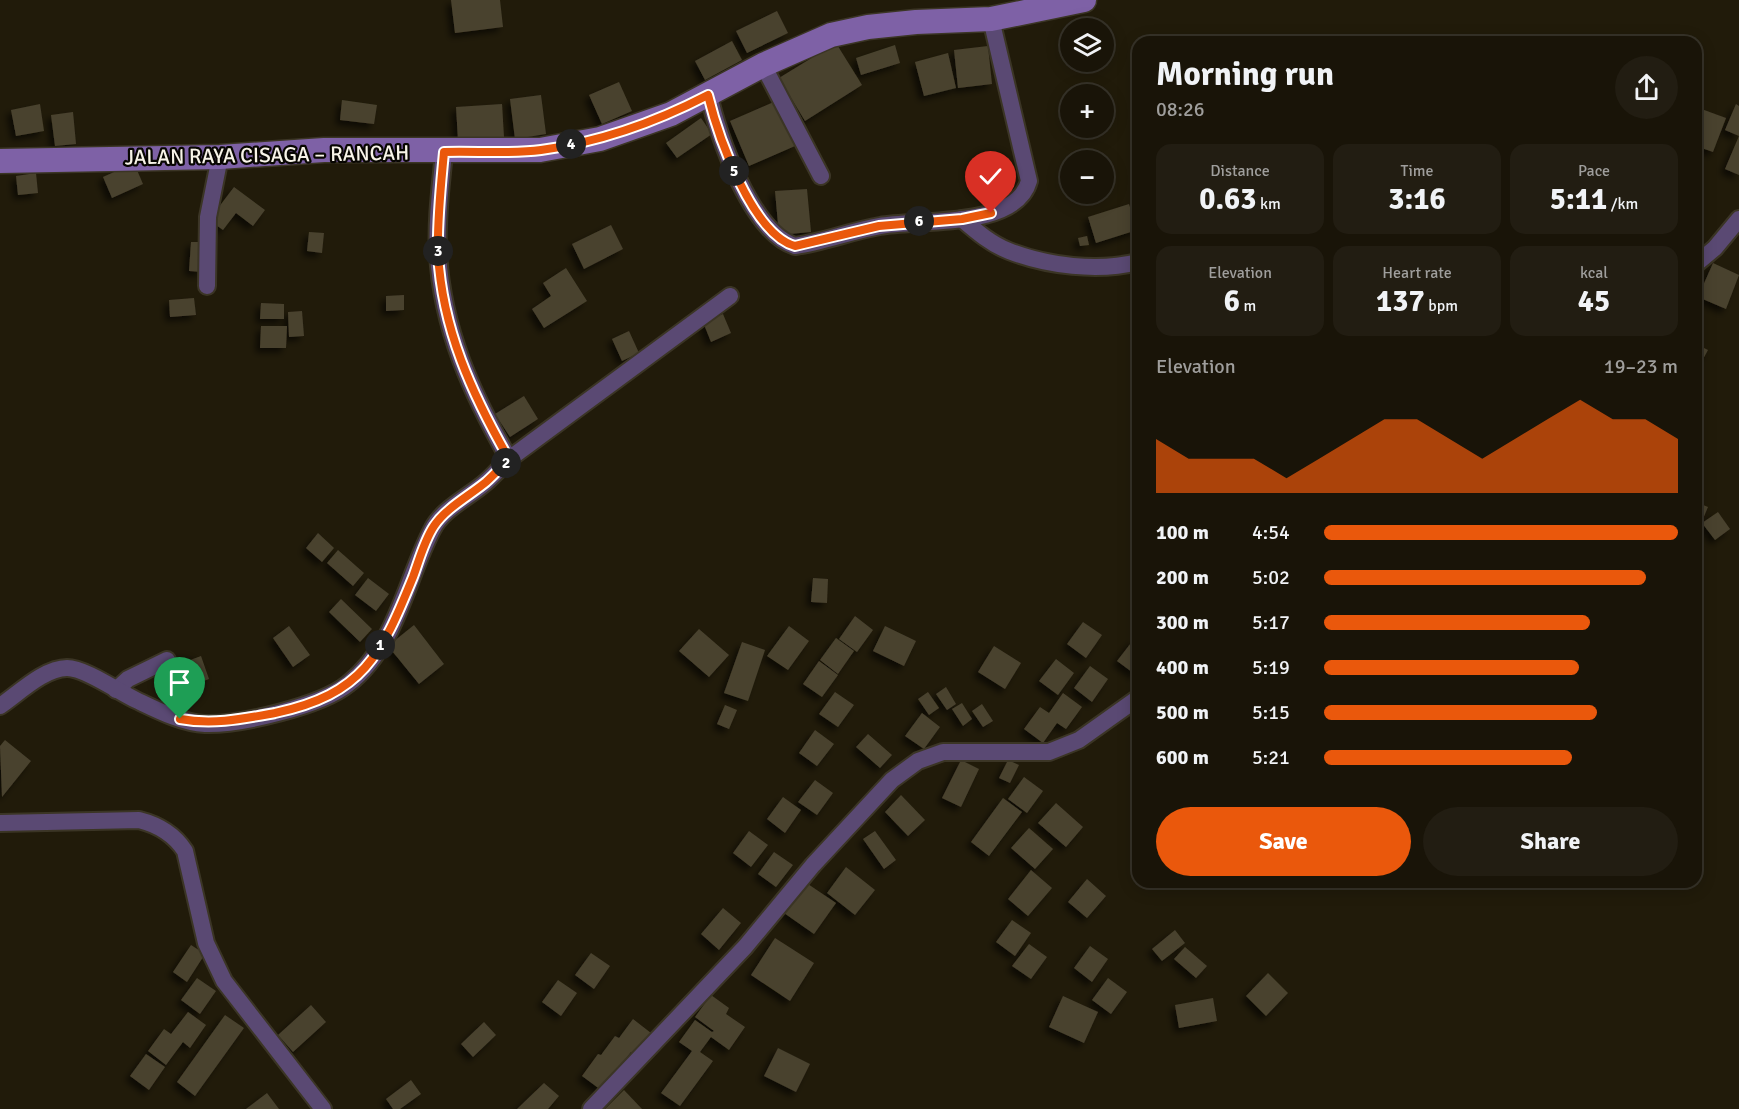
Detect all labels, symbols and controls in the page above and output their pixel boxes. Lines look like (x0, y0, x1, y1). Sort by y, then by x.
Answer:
map controls (1060, 18, 1114, 204)
button: layers (1060, 18, 1114, 72)
text: Morning run (1156, 54, 1334, 95)
button: share (1615, 56, 1678, 119)
button: + (1060, 84, 1114, 138)
text: 08:26 (1156, 97, 1205, 122)
pin: 4 (556, 129, 586, 159)
text: 4 (567, 134, 575, 154)
street label: JALAN RAYA CISAGA – RANCAH (124, 140, 410, 170)
button: − (1060, 150, 1114, 204)
pin (965, 151, 1016, 213)
pin: 5 (719, 156, 749, 186)
icon: check (974, 160, 1007, 193)
text: 5 (730, 161, 738, 181)
text: Distance (1210, 161, 1270, 181)
text: Time (1401, 161, 1433, 181)
text: Pace (1578, 161, 1610, 181)
text: 0.63 (1199, 181, 1256, 218)
text: 3:16 (1388, 181, 1446, 218)
text: 5:11 (1550, 181, 1607, 218)
text: km (1256, 194, 1281, 214)
text: /km (1607, 194, 1638, 214)
pin: 6 (904, 206, 934, 236)
text: 6 (915, 211, 923, 231)
pin: 3 (423, 236, 453, 266)
text: 3 (434, 241, 442, 261)
text: Elevation (1208, 263, 1272, 283)
text: Heart rate (1382, 263, 1452, 283)
text: kcal (1580, 263, 1608, 283)
text: 6 (1224, 283, 1240, 320)
text: 137 (1376, 283, 1425, 320)
text: 45 (1578, 283, 1610, 320)
text: m (1240, 296, 1256, 316)
text: bpm (1425, 296, 1458, 316)
text: Elevation (1156, 354, 1236, 379)
text: 19–23 m (1604, 354, 1678, 379)
pin: 2 (491, 448, 521, 478)
text: 2 (502, 453, 510, 473)
text: 100 m (1156, 520, 1209, 545)
text: 4:54 (1252, 520, 1290, 545)
text: 200 m (1156, 565, 1209, 590)
text: 5:02 (1252, 565, 1290, 590)
text: 300 m (1156, 610, 1209, 635)
text: 5:17 (1252, 610, 1290, 635)
pin: 1 (365, 630, 395, 660)
text: 1 (376, 635, 384, 655)
text: 400 m (1156, 655, 1209, 680)
text: 5:19 (1252, 655, 1290, 680)
pin (154, 657, 205, 719)
icon: arrive (163, 666, 196, 699)
text: 500 m (1156, 700, 1209, 725)
text: 5:15 (1252, 700, 1290, 725)
text: 600 m (1156, 745, 1209, 770)
text: 5:21 (1252, 745, 1290, 770)
button: Save (1156, 807, 1411, 876)
button: Share (1423, 807, 1678, 876)

